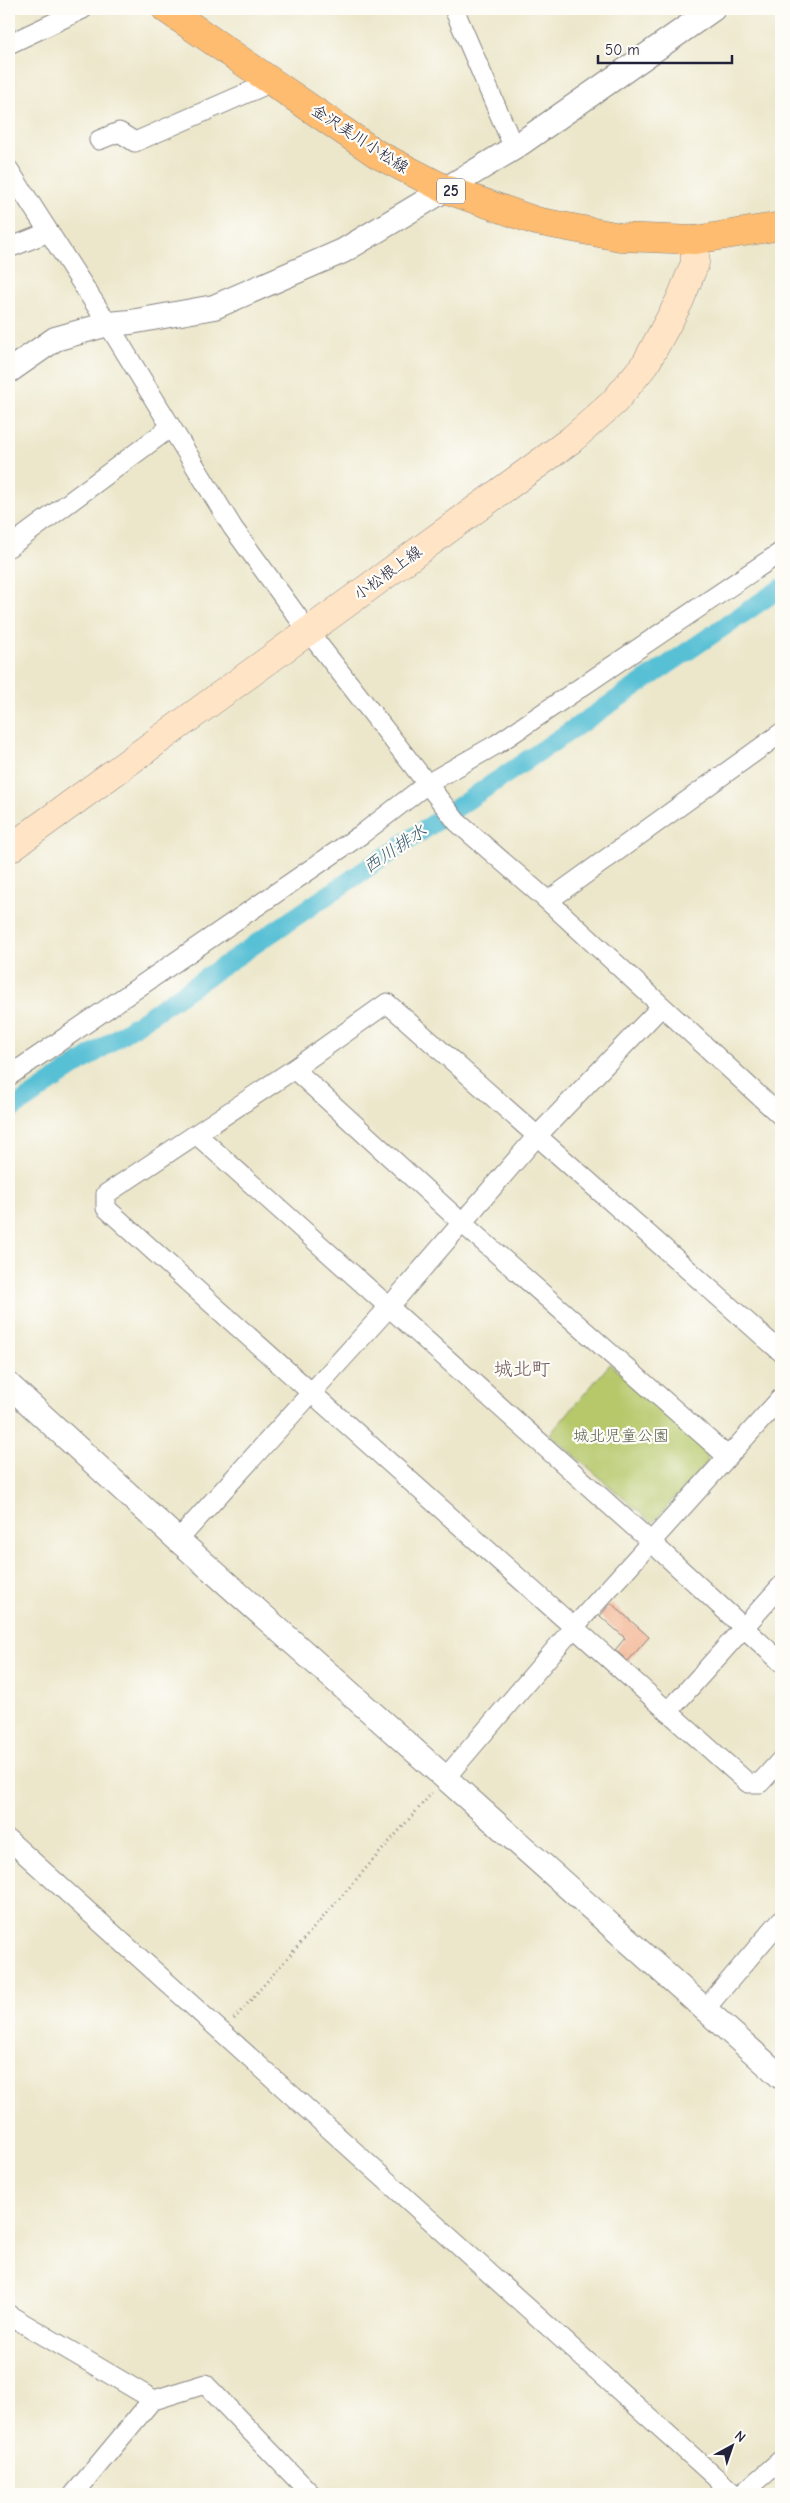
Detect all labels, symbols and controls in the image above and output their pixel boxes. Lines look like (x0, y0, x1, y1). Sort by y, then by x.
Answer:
scale bar (598, 32, 731, 64)
text: 50 m (605, 41, 640, 59)
street label: 金沢美川小松線 (308, 101, 412, 177)
road number: 25 (437, 178, 465, 204)
street label: 小松根上線 (350, 542, 426, 604)
water label: 西川排水 (359, 820, 431, 878)
district label: 城北町 (493, 1358, 551, 1380)
park label: 城北児童公園 (573, 1427, 669, 1445)
north arrow (708, 2420, 758, 2470)
text: N (731, 2427, 749, 2446)

